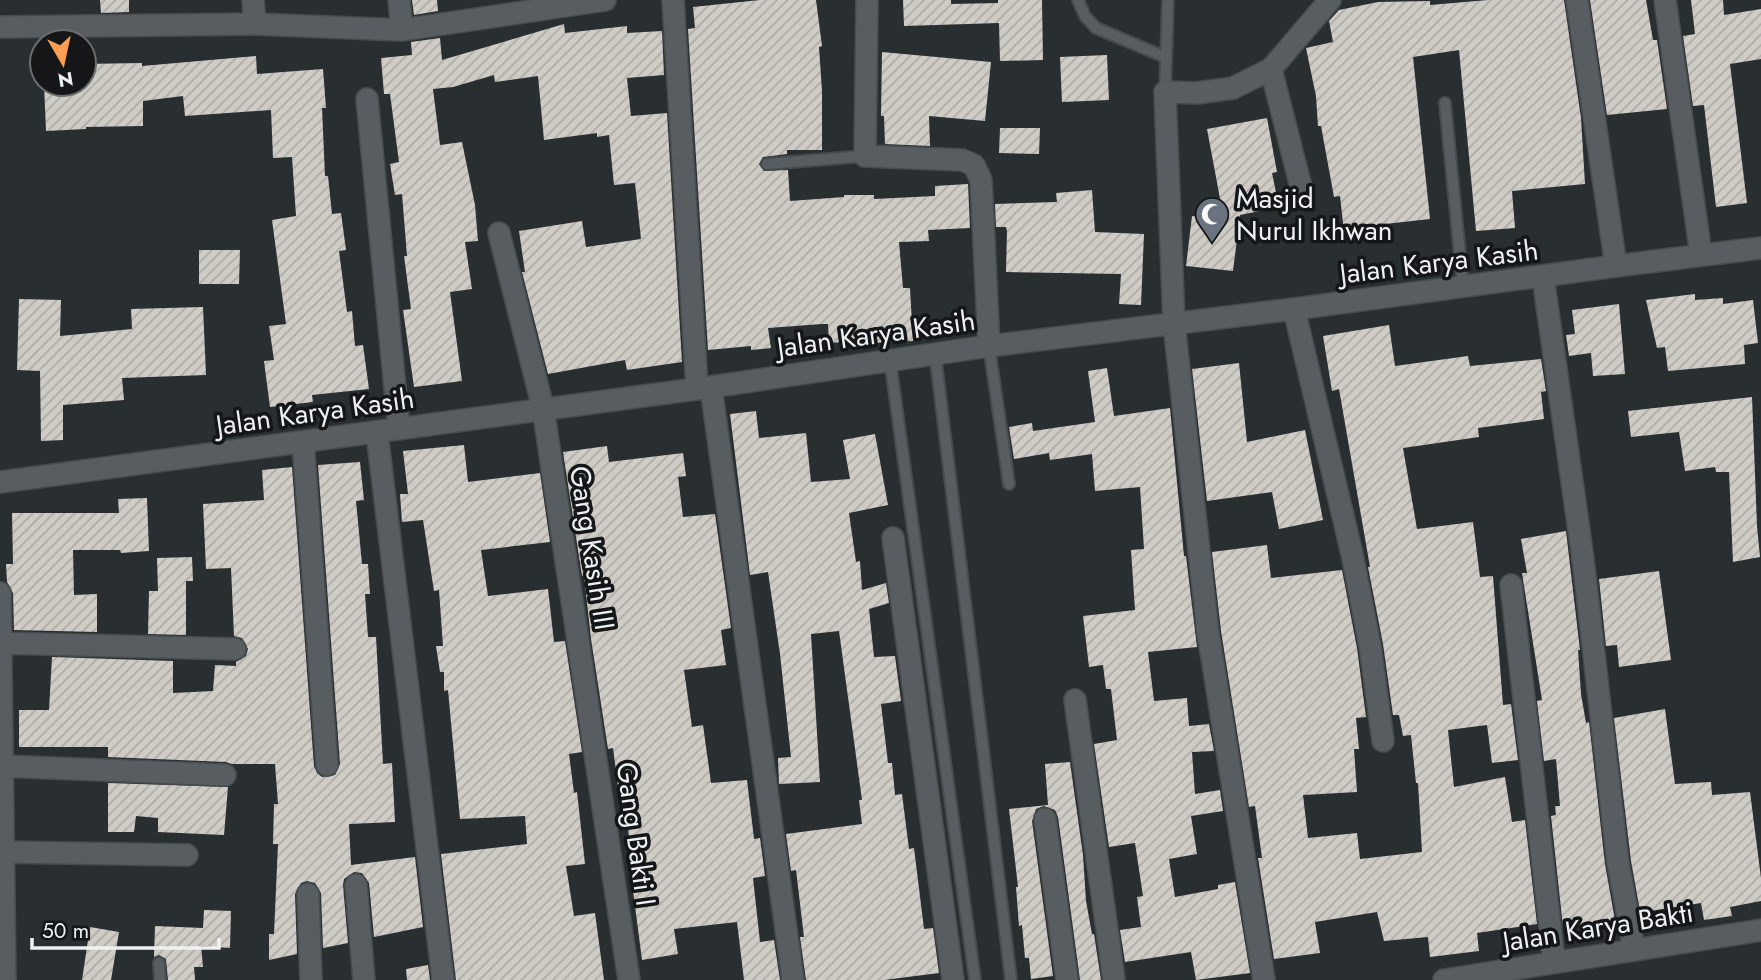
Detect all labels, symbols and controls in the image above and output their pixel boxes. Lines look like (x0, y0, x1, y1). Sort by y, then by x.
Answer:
north arrow (28, 28, 98, 98)
text: N (56, 65, 75, 94)
place label: Masjid Nurul Ikhwan (1236, 178, 1393, 251)
mosque icon: Masjid Nurul Ikhwan (1193, 195, 1231, 244)
street label: Jalan Karya Kasih (1333, 229, 1541, 295)
street label: Jalan Karya Kasih (770, 300, 978, 369)
street label: Jalan Karya Kasih (209, 378, 417, 447)
street label: Gang Kasih III (559, 463, 625, 633)
street label: Gang Bakti I (606, 759, 666, 909)
street label: Jalan Karya Bakti (1496, 892, 1696, 963)
scale bar (32, 906, 219, 950)
text: 50 m (42, 916, 89, 946)

